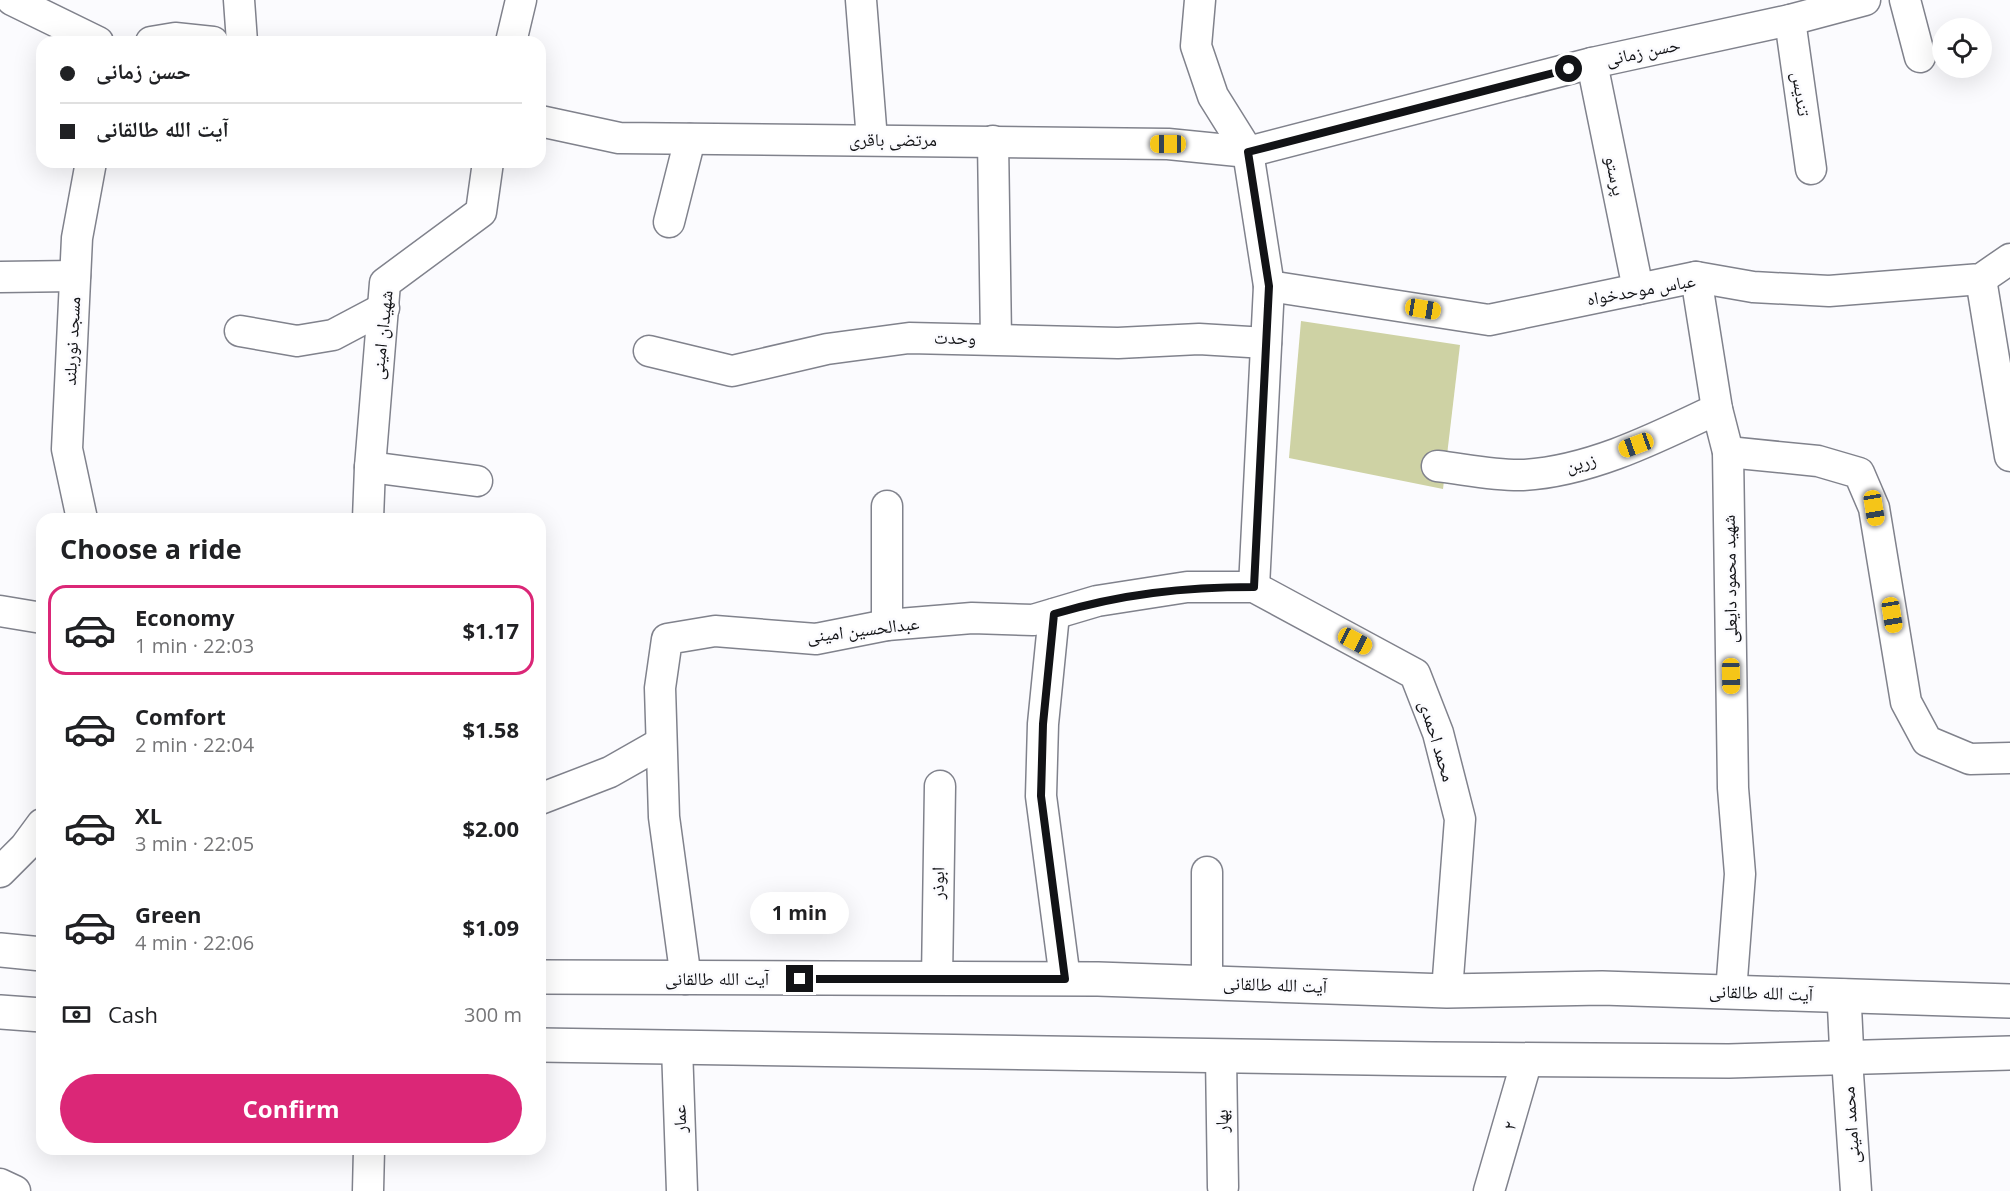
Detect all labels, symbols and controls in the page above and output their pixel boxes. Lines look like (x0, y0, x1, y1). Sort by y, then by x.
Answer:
map controls (1932, 18, 1992, 78)
button: locate (1932, 18, 1992, 78)
street label: حسن زمانی (1603, 31, 1682, 71)
text: حسن زمانی (96, 55, 191, 85)
route start (1555, 55, 1582, 82)
street label: تندیس (1787, 70, 1817, 118)
text: آیت الله طالقانی (96, 113, 229, 143)
street label: مرتضی باقری (849, 127, 937, 151)
car (1150, 135, 1186, 153)
street label: پرستو (1600, 154, 1632, 198)
street label: عباس موحدخواه (1585, 268, 1697, 310)
street label: شهیدان امینی (364, 289, 398, 381)
street label: مسجد نوربلند (57, 296, 85, 386)
car (1404, 297, 1442, 321)
street label: وحدت (934, 325, 976, 349)
car (1616, 430, 1656, 460)
street label: زرین (1563, 446, 1599, 478)
car (1862, 489, 1886, 527)
street label: شهید محمود دایعلی (1716, 514, 1742, 644)
text: Choose a ride (60, 530, 242, 567)
car (1880, 596, 1904, 634)
text: Economy (135, 602, 234, 632)
icon: car (63, 603, 117, 657)
street label: عبدالحسین امینی (805, 610, 921, 648)
text: $1.17 (462, 615, 519, 645)
car (1335, 625, 1375, 657)
text: 1 min · 22:03 (135, 632, 254, 659)
car (1722, 658, 1740, 694)
street label: محمد احمدی (1414, 697, 1462, 784)
text: Comfort (135, 701, 226, 731)
icon: car (63, 702, 117, 756)
text: $1.58 (462, 714, 519, 744)
text: 2 min · 22:04 (135, 731, 254, 758)
text: XL (135, 800, 162, 830)
icon: car (63, 801, 117, 855)
text: $2.00 (462, 813, 519, 843)
text: 3 min · 22:05 (135, 830, 254, 857)
street label: ابوذر (925, 867, 949, 900)
callout: 1 min (750, 892, 850, 934)
text: Green (135, 899, 201, 929)
text: 1 min (772, 899, 827, 926)
icon: car (63, 900, 117, 954)
text: $1.09 (462, 912, 519, 942)
text: 4 min · 22:06 (135, 929, 254, 956)
route end (786, 965, 813, 992)
street label: آیت الله طالقانی (665, 966, 770, 990)
street label: آیت الله طالقانی (1223, 970, 1328, 998)
street label: آیت الله طالقانی (1709, 978, 1814, 1006)
icon: cash (60, 998, 93, 1031)
text: Cash (108, 999, 158, 1029)
text: 300 m (464, 1001, 522, 1028)
button: Confirm (60, 1074, 522, 1143)
street label: محمد امینی (1835, 1086, 1865, 1165)
street label: عمار (667, 1105, 692, 1134)
street label: بهار (1209, 1109, 1233, 1134)
street label: ۲ (1496, 1118, 1522, 1133)

